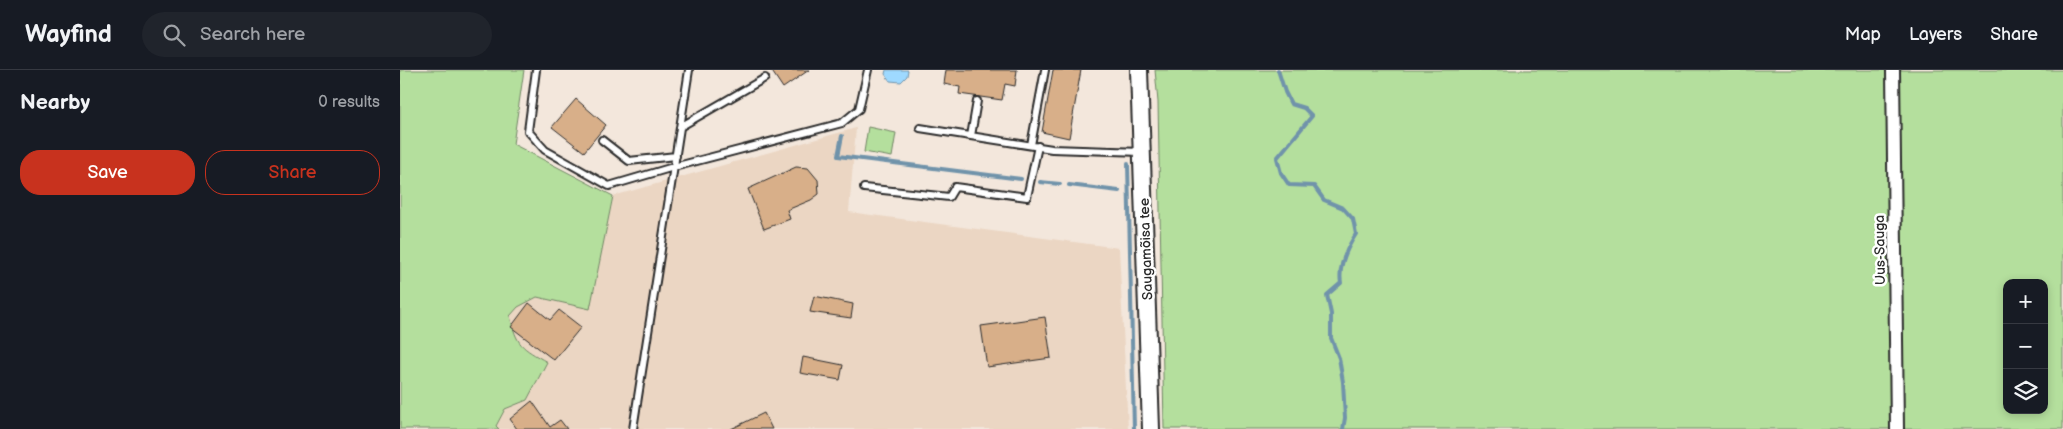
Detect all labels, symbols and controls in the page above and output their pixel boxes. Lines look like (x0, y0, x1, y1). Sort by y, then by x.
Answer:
search box (142, 12, 492, 57)
text: Wayfind (25, 20, 112, 49)
icon: search (160, 21, 188, 49)
text: Search here (200, 23, 305, 46)
text: Map (1845, 24, 1881, 45)
text: Layers (1909, 24, 1962, 45)
text: Share (1990, 24, 2038, 45)
text: Nearby (20, 90, 90, 115)
text: 0 results (318, 93, 380, 112)
button: Save (20, 150, 195, 195)
button: Share (205, 150, 380, 195)
street label: Saugamõisa tee (1136, 198, 1156, 300)
street label: Uus-Sauga (1871, 215, 1889, 285)
map controls (2003, 279, 2048, 414)
button: + (2003, 279, 2048, 324)
button: − (2003, 324, 2048, 369)
button: layers (2003, 369, 2048, 414)

